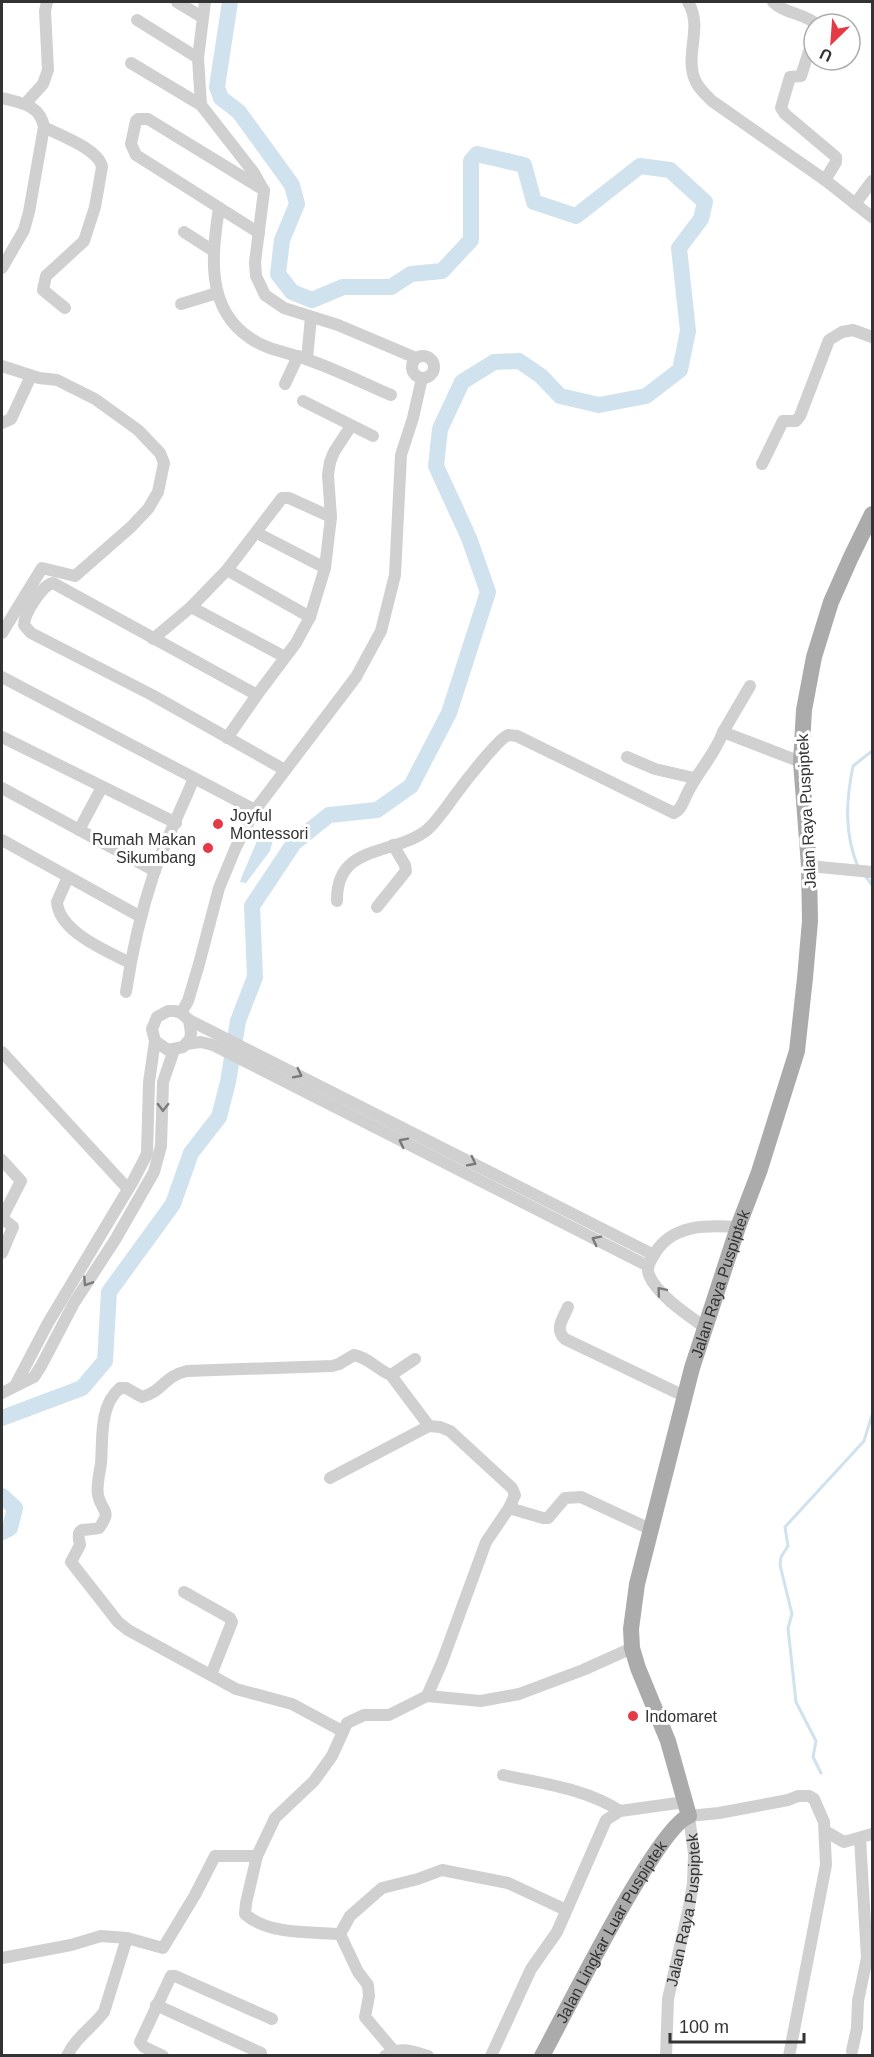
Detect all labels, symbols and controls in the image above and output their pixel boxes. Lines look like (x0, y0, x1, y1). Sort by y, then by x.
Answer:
north arrow (802, 12, 862, 72)
text: U (817, 45, 835, 65)
street label: Jalan Raya Puspiptek (794, 732, 819, 889)
place label: Joyful Montessori (230, 807, 308, 842)
marker: Joyful Montessori (211, 817, 225, 831)
place label: Rumah Makan Sikumbang (92, 831, 196, 866)
marker: Rumah Makan Sikumbang (201, 841, 215, 855)
one-way arrow (292, 1067, 303, 1079)
one-way arrow (157, 1103, 169, 1112)
one-way arrow (399, 1138, 410, 1149)
one-way arrow (466, 1155, 477, 1167)
street label: Jalan Raya Puspiptek (688, 1206, 753, 1360)
one-way arrow (591, 1235, 602, 1247)
one-way arrow (84, 1276, 95, 1287)
one-way arrow (658, 1287, 669, 1298)
place label: Indomaret (645, 1708, 718, 1725)
marker: Indomaret (626, 1709, 640, 1723)
street label: Jalan Raya Puspiptek (663, 1831, 703, 1988)
street label: Jalan Lingkar Luar Puspiptek (553, 1837, 671, 2026)
scale bar (670, 2006, 804, 2044)
text: 100 m (679, 2017, 729, 2037)

